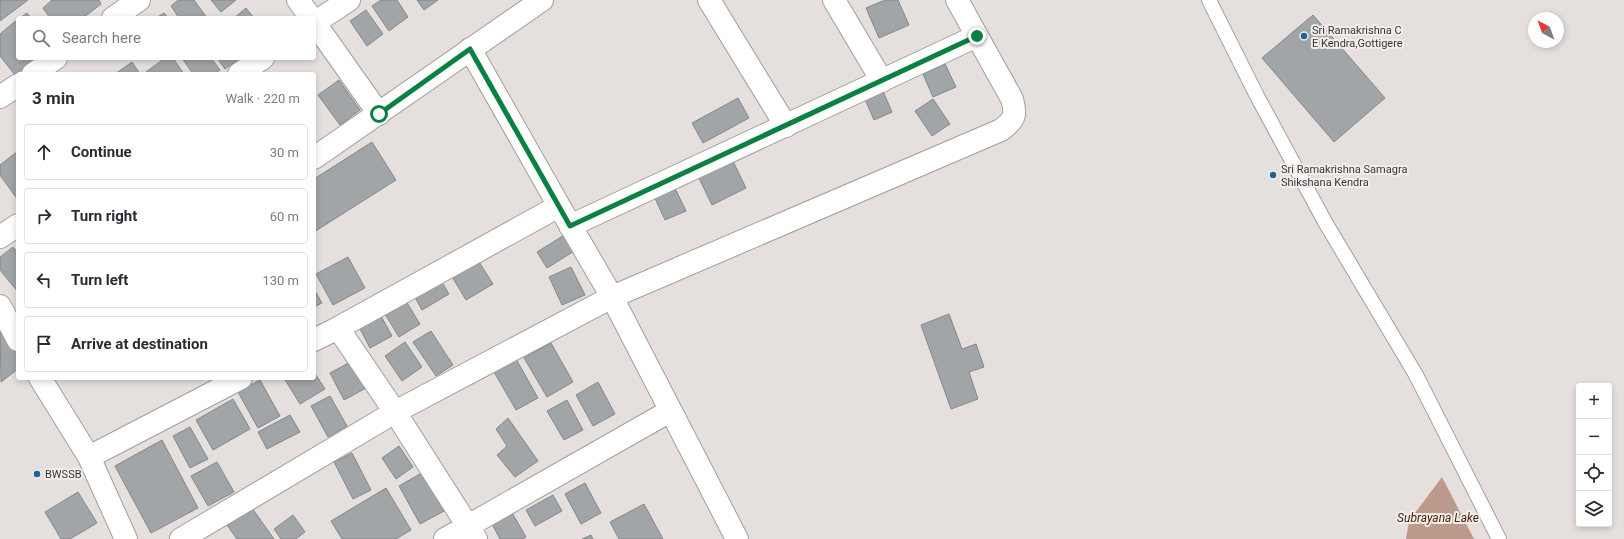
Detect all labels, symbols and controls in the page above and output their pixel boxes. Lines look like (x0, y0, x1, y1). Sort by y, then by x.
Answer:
north arrow (1528, 12, 1564, 48)
search box (16, 16, 316, 60)
place label: Sri Ramakrishna C E Kendra,Gottigere (1312, 24, 1403, 50)
icon: search (30, 27, 52, 49)
route end (968, 27, 986, 45)
text: Search here (62, 29, 141, 47)
marker: Sri Ramakrishna C E Kendra,Gottigere (1299, 31, 1309, 41)
text: 3 min (32, 88, 75, 108)
text: Walk · 220 m (225, 91, 300, 106)
route start (370, 105, 388, 123)
icon: ahead (33, 141, 55, 163)
text: Continue (71, 143, 132, 161)
text: 30 m (270, 145, 299, 160)
place label: Sri Ramakrishna Samagra Shikshana Kendra (1281, 163, 1407, 189)
marker: Sri Ramakrishna Samagra Shikshana Kendra (1268, 170, 1278, 180)
icon: right (33, 205, 55, 227)
text: Turn right (71, 207, 137, 225)
text: 60 m (270, 209, 299, 224)
icon: left (33, 269, 55, 291)
text: Turn left (71, 271, 128, 289)
text: 130 m (262, 273, 299, 288)
icon: arrive (33, 333, 55, 355)
text: Arrive at destination (71, 335, 208, 353)
map controls (1576, 383, 1612, 527)
button: + (1576, 383, 1612, 419)
button: − (1576, 419, 1612, 455)
button: locate (1576, 455, 1612, 491)
place label: BWSSB (45, 468, 82, 481)
marker: BWSSB (32, 469, 42, 479)
button: layers (1576, 491, 1612, 527)
water label: Subrayana Lake (1397, 511, 1479, 525)

